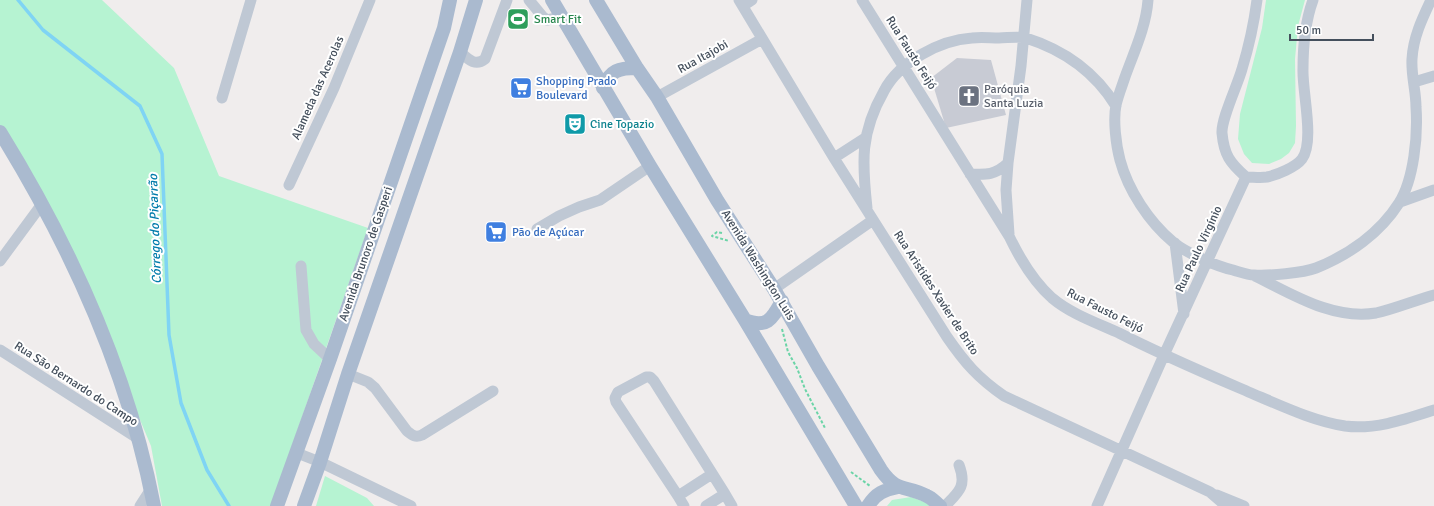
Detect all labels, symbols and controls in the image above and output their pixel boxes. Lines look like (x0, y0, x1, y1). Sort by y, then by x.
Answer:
sports icon: Smart Fit (505, 6, 531, 32)
place label: Smart Fit (534, 12, 581, 27)
street label: Rua Fausto Feijó (882, 14, 940, 92)
scale bar (1290, 16, 1373, 42)
text: 50 m (1296, 23, 1321, 38)
street label: Alameda das Acerolas (288, 34, 348, 142)
street label: Rua Itajobi (675, 37, 731, 77)
place label: Shopping Prado Boulevard (536, 74, 617, 103)
supermarket icon: Shopping Prado Boulevard (508, 75, 534, 101)
place label: Paróquia Santa Luzia (984, 82, 1043, 111)
church icon: Paróquia Santa Luzia (956, 83, 982, 109)
theatre icon: Cine Topazio (562, 111, 588, 137)
place label: Cine Topazio (590, 117, 654, 132)
water label: Córrego do Piçarrão (145, 173, 165, 284)
street label: Avenida Brunoro de Gasperi (336, 185, 396, 323)
street label: Rua Paulo Virgínio (1172, 203, 1226, 295)
street label: Avenida Washington Luis (718, 207, 798, 323)
supermarket icon: Pão de Açúcar (483, 219, 509, 245)
place label: Pão de Açúcar (512, 225, 585, 240)
street label: Rua Aristides Xavier de Brito (890, 228, 982, 358)
street label: Rua Fausto Feijó (1064, 285, 1146, 337)
street label: Rua São Bernardo do Campo (11, 338, 141, 430)

